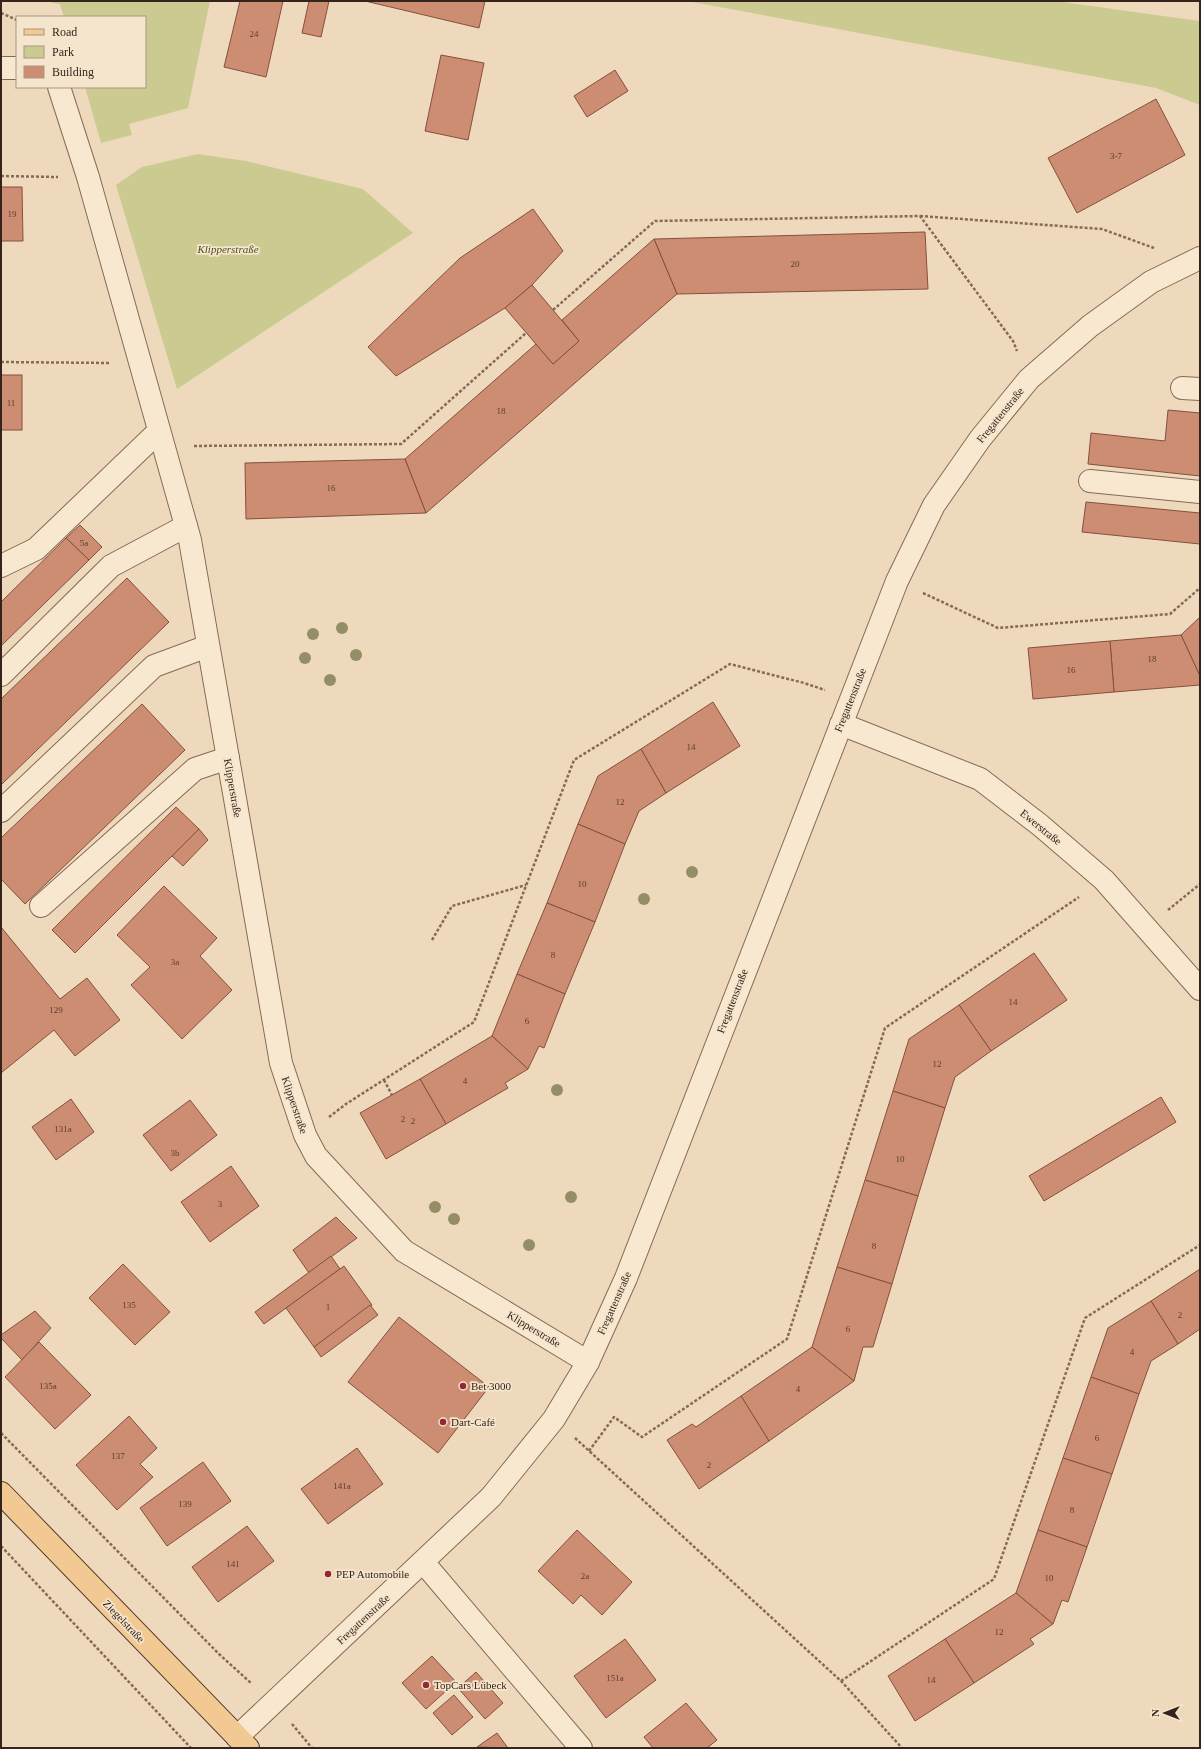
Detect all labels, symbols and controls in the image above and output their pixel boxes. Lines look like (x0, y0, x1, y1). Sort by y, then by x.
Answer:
legend (16, 16, 146, 88)
text: Road (52, 25, 77, 39)
house number: 24 (250, 29, 259, 39)
text: Park (52, 45, 74, 59)
text: Building (52, 65, 94, 79)
house number: 3-7 (1110, 151, 1122, 161)
house number: 19 (8, 209, 17, 219)
park label: Klipperstraße (196, 243, 259, 255)
house number: 20 (791, 259, 800, 269)
street label: Fregattenstraße (974, 385, 1026, 445)
house number: 11 (7, 398, 15, 408)
house number: 18 (497, 406, 506, 416)
house number: 16 (327, 483, 336, 493)
house number: 5a (80, 538, 88, 548)
house number: 18 (1148, 654, 1157, 664)
house number: 16 (1067, 665, 1076, 675)
street label: Fregattenstraße (832, 666, 868, 734)
house number: 14 (687, 742, 696, 752)
street label: Klipperstraße (222, 757, 244, 819)
house number: 12 (616, 797, 625, 807)
street label: Ewerstraße (1018, 807, 1064, 847)
house number: 10 (578, 879, 587, 889)
house number: 8 (551, 950, 556, 960)
house number: 3a (171, 957, 179, 967)
street label: Fregattenstraße (714, 967, 750, 1035)
house number: 14 (1009, 997, 1018, 1007)
house number: 129 (49, 1005, 63, 1015)
house number: 6 (525, 1016, 530, 1026)
house number: 12 (933, 1059, 942, 1069)
street label: Klipperstraße (280, 1075, 310, 1135)
house number: 4 (463, 1076, 468, 1086)
house number: 2 (401, 1114, 405, 1124)
house number: 2 (411, 1116, 415, 1126)
house number: 131a (54, 1124, 72, 1134)
house number: 3b (171, 1148, 180, 1158)
house number: 10 (896, 1154, 905, 1164)
house number: 3 (218, 1199, 223, 1209)
house number: 8 (872, 1241, 877, 1251)
street label: Fregattenstraße (595, 1269, 633, 1336)
house number: 135 (122, 1300, 136, 1310)
house number: 1 (326, 1302, 330, 1312)
street label: Klipperstraße (505, 1308, 563, 1350)
house number: 2 (1178, 1310, 1182, 1320)
house number: 6 (846, 1324, 851, 1334)
house number: 4 (1130, 1347, 1135, 1357)
place label: Bet 3000 (471, 1380, 512, 1392)
house number: 135a (39, 1381, 57, 1391)
marker: Bet 3000 (458, 1381, 468, 1391)
house number: 4 (796, 1384, 801, 1394)
place label: Dart-Café (451, 1416, 495, 1428)
marker: Dart-Café (438, 1417, 448, 1427)
house number: 6 (1095, 1433, 1100, 1443)
house number: 137 (111, 1451, 125, 1461)
house number: 2 (707, 1460, 711, 1470)
house number: 141a (333, 1481, 351, 1491)
house number: 139 (178, 1499, 192, 1509)
house number: 8 (1070, 1505, 1075, 1515)
house number: 141 (226, 1559, 240, 1569)
place label: PEP Automobile (336, 1568, 409, 1580)
marker: PEP Automobile (323, 1569, 333, 1579)
house number: 2a (581, 1571, 589, 1581)
house number: 10 (1045, 1573, 1054, 1583)
street label: Fregattenstraße (334, 1591, 392, 1647)
street label: Ziegelstraße (101, 1597, 147, 1645)
house number: 12 (995, 1627, 1004, 1637)
house number: 151a (606, 1673, 624, 1683)
house number: 14 (927, 1675, 936, 1685)
place label: TopCars Lübeck (434, 1679, 507, 1691)
marker: TopCars Lübeck (421, 1680, 431, 1690)
north arrow (1145, 1693, 1185, 1733)
text: N (1149, 1709, 1161, 1717)

